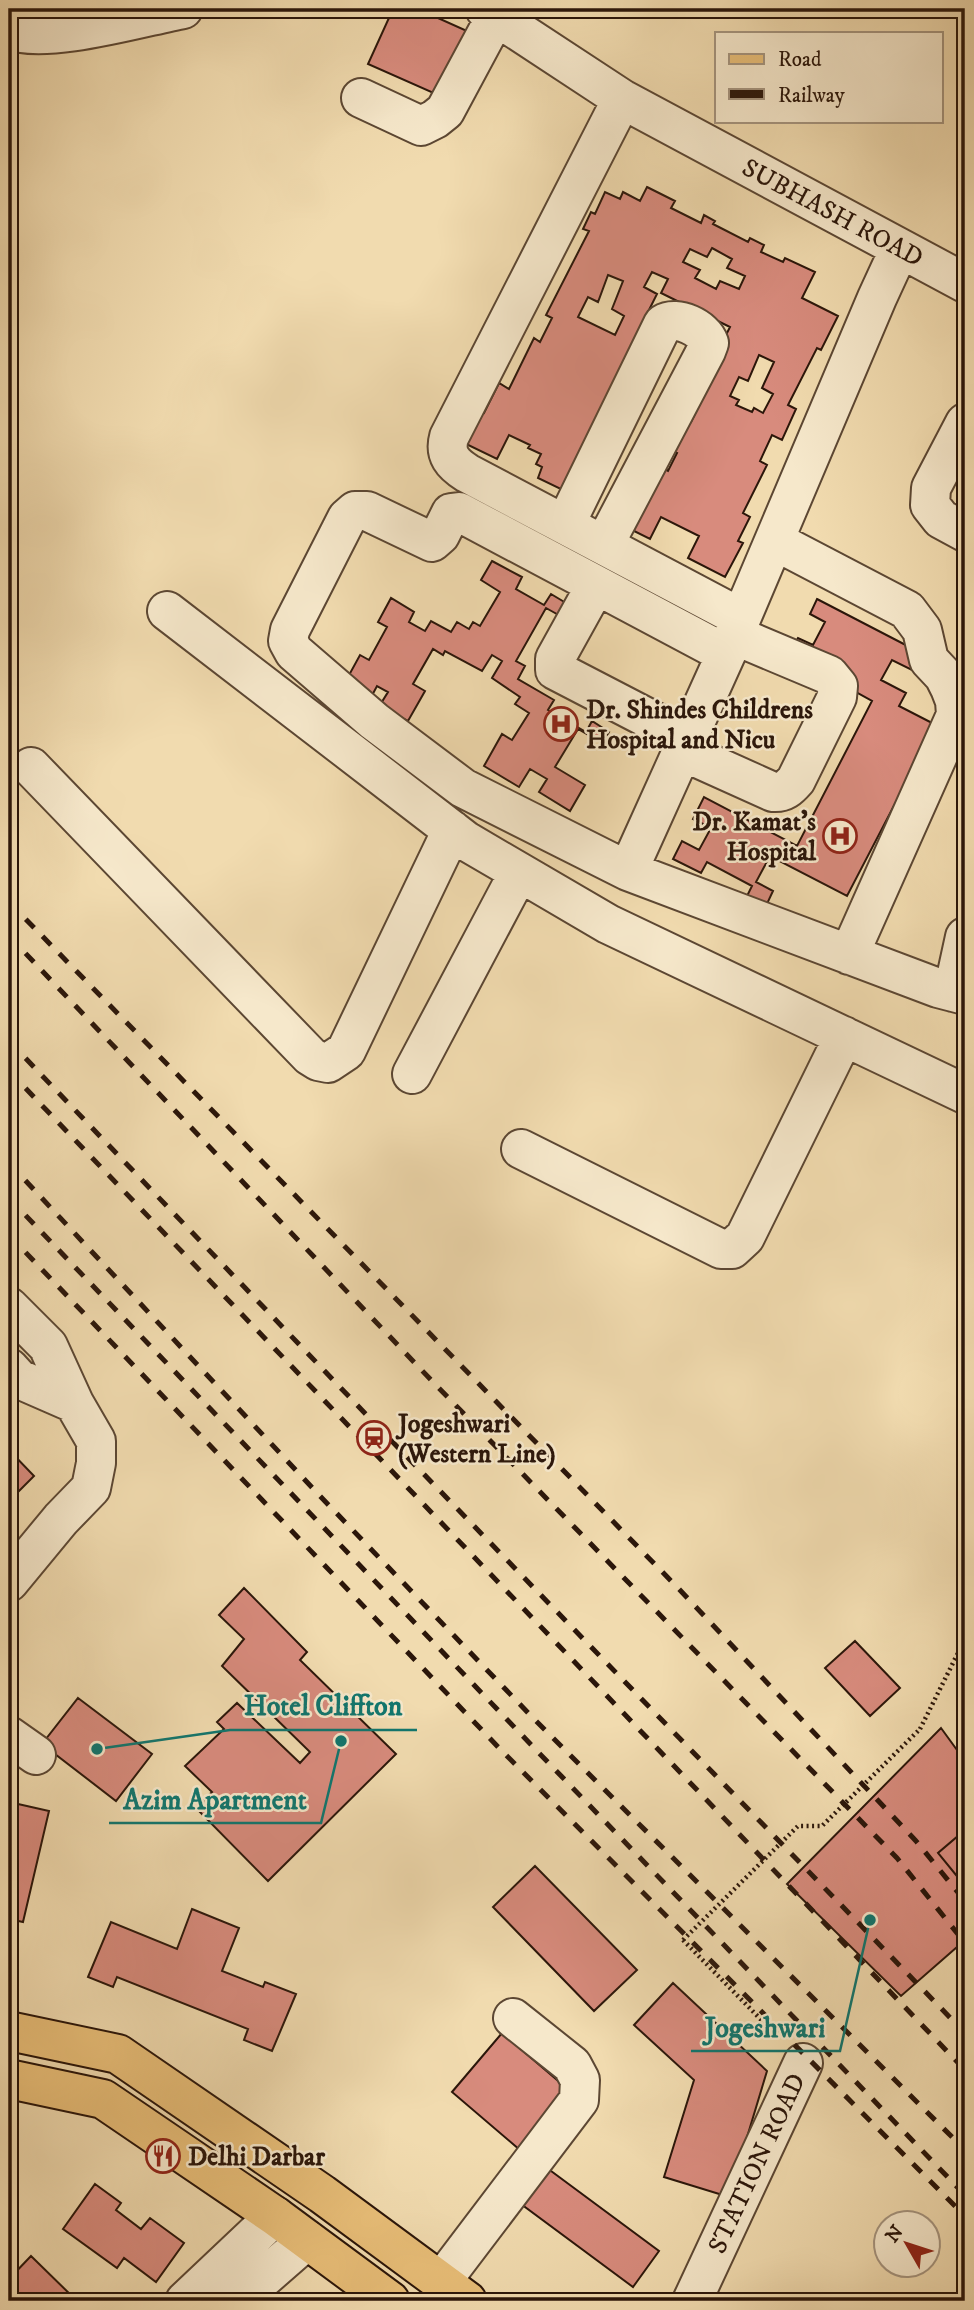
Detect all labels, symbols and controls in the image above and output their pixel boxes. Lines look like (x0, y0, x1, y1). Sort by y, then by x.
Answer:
legend (715, 32, 942, 122)
text: Road (778, 47, 822, 73)
text: Railway (778, 83, 846, 109)
street label: SUBHASH ROAD (736, 152, 929, 275)
place label: Dr. Shindes Childrens Hospital and Nicu (586, 694, 813, 757)
hospital icon: Dr. Shindes Childrens Hospital and Nicu (542, 705, 580, 743)
place label: Dr. Kamat's Hospital (692, 806, 817, 869)
hospital icon: Dr. Kamat's Hospital (821, 817, 859, 855)
place label: Jogeshwari (Western Line) (395, 1408, 556, 1471)
station icon: Jogeshwari (Western Line) (355, 1419, 393, 1457)
callout: Hotel Cliffton (230, 1681, 417, 1730)
text: Hotel Cliffton (244, 1689, 403, 1724)
callout: Azim Apartment (109, 1774, 321, 1823)
text: Azim Apartment (122, 1783, 307, 1818)
callout: Jogeshwari (691, 2002, 840, 2051)
text: Jogeshwari (702, 2011, 825, 2046)
street label: STATION ROAD (701, 2068, 813, 2259)
restaurant icon: Delhi Darbar (144, 2137, 182, 2175)
place label: Delhi Darbar (188, 2141, 325, 2174)
north arrow (872, 2208, 942, 2278)
text: N (881, 2221, 909, 2248)

